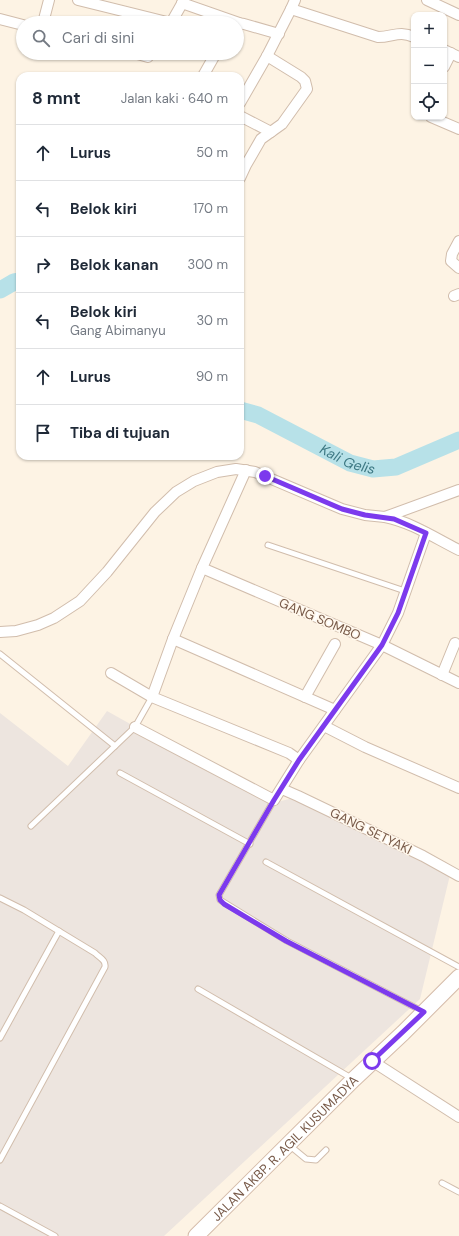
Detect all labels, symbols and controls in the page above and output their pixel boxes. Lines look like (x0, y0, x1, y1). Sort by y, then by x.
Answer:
map controls (411, 12, 447, 120)
button: + (411, 12, 447, 48)
search box (16, 16, 244, 60)
icon: search (30, 27, 52, 49)
text: Cari di sini (62, 28, 134, 48)
button: − (411, 48, 447, 84)
button: locate (411, 84, 447, 120)
text: 8 mnt (32, 87, 81, 109)
text: Jalan kaki · 640 m (121, 90, 228, 107)
icon: ahead (32, 142, 54, 164)
text: Lurus (70, 143, 111, 163)
text: 50 m (196, 144, 228, 161)
icon: left (32, 198, 54, 220)
text: Belok kiri (70, 199, 137, 219)
text: 170 m (193, 200, 228, 217)
icon: right (32, 254, 54, 276)
text: Belok kanan (70, 255, 158, 275)
text: 300 m (187, 256, 228, 273)
text: Belok kiri (70, 302, 137, 322)
icon: left (32, 310, 54, 332)
text: 30 m (196, 312, 228, 329)
text: Gang Abimanyu (70, 322, 166, 339)
icon: ahead (32, 366, 54, 388)
text: Lurus (70, 367, 111, 387)
text: 90 m (196, 368, 228, 385)
icon: arrive (32, 422, 54, 444)
text: Tiba di tujuan (70, 423, 170, 443)
water label: Kali Gelis (317, 440, 377, 478)
route end (256, 467, 274, 485)
street label: GANG SOMBO (277, 594, 363, 644)
street label: GANG SETYAKI (327, 804, 415, 858)
route start (363, 1052, 381, 1070)
street label: JALAN AKBP. R. AGIL KUSUMADYA (208, 1071, 362, 1224)

